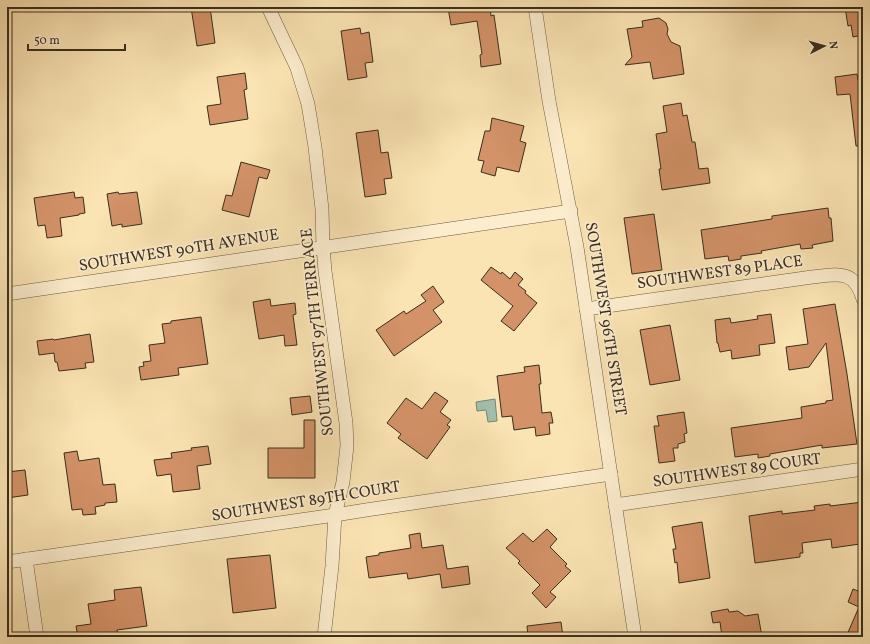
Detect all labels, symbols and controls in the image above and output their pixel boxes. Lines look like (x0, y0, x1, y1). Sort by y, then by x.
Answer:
scale bar (28, 26, 125, 52)
north arrow (804, 26, 844, 66)
text: 50 m (34, 33, 60, 49)
text: N (825, 40, 840, 50)
street label: SOUTHWEST 96TH STREET (579, 221, 631, 417)
street label: SOUTHWEST 90TH AVENUE (77, 224, 281, 278)
street label: SOUTHWEST 97TH TERRACE (296, 227, 340, 437)
street label: SOUTHWEST 89 PLACE (636, 250, 804, 296)
street label: SOUTHWEST 89 COURT (651, 448, 823, 494)
street label: SOUTHWEST 89TH COURT (210, 476, 402, 528)

